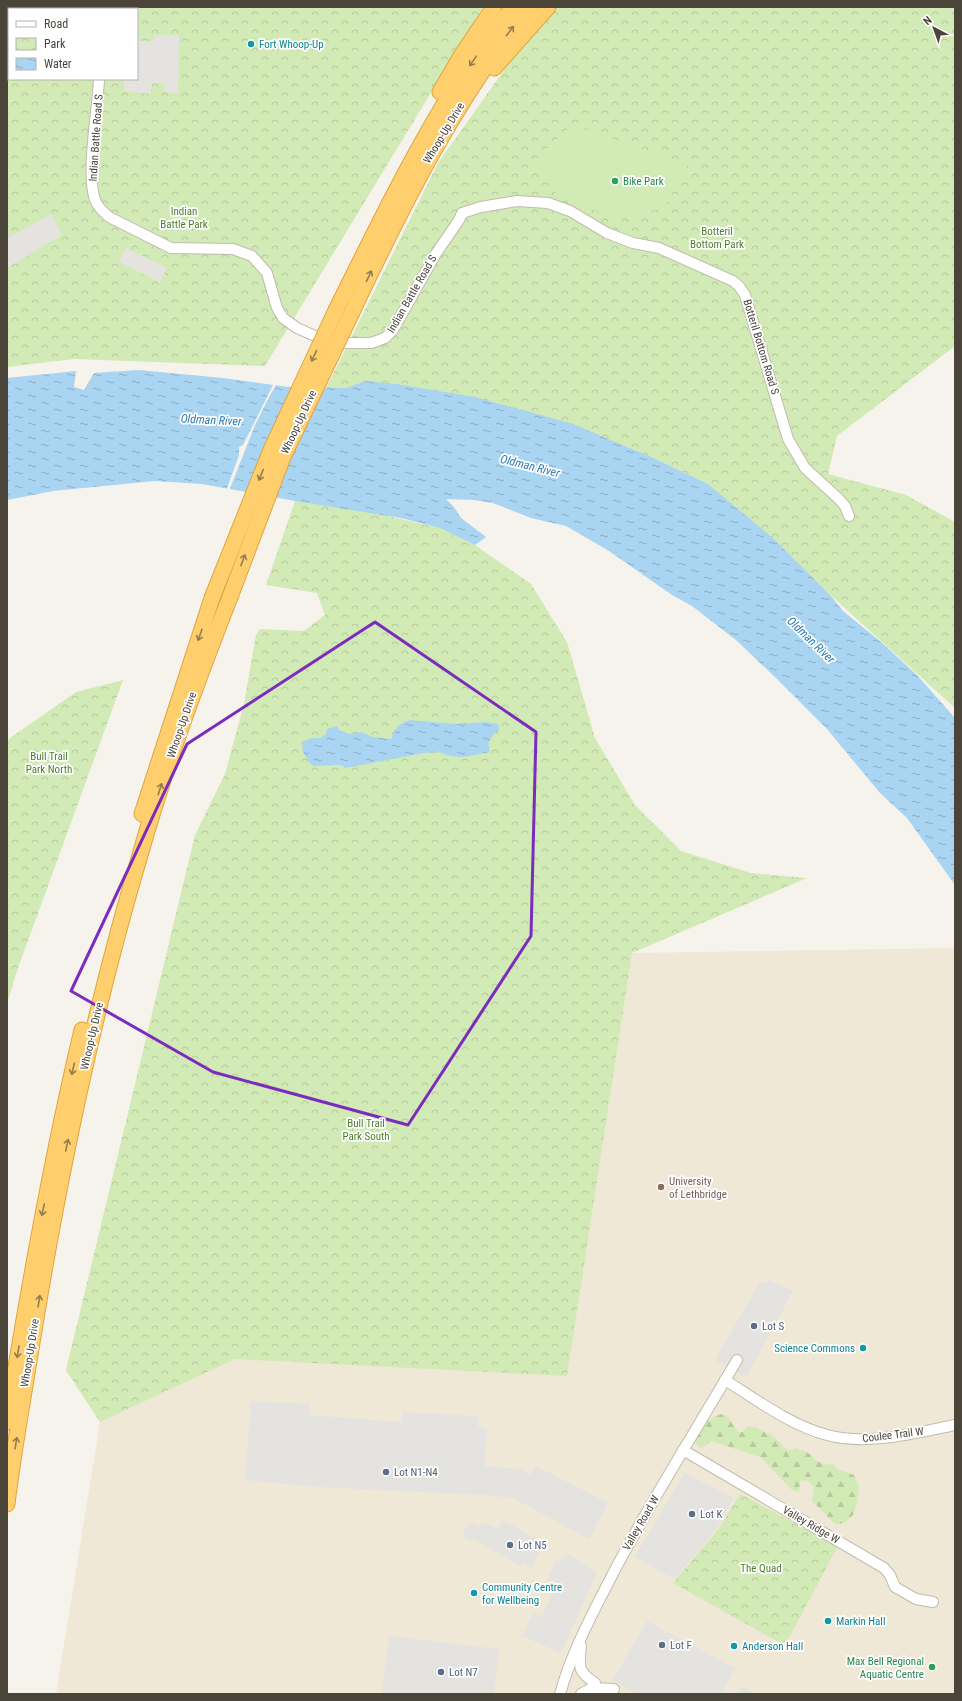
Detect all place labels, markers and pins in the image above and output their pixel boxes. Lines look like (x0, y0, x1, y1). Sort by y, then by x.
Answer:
place label: Fort Whoop-Up (259, 38, 324, 51)
marker: Fort Whoop-Up (246, 39, 256, 49)
place label: Bike Park (623, 175, 664, 188)
marker: Bike Park (610, 176, 620, 186)
place label: University of Lethbridge (669, 1175, 727, 1201)
marker: University of Lethbridge (656, 1182, 666, 1192)
place label: Lot S (762, 1320, 785, 1333)
marker: Lot S (749, 1321, 759, 1331)
place label: Science Commons (774, 1342, 855, 1355)
marker: Science Commons (858, 1343, 868, 1353)
place label: Lot N1-N4 (394, 1466, 438, 1479)
marker: Lot N1-N4 (381, 1467, 391, 1477)
place label: Lot K (700, 1508, 723, 1521)
marker: Lot K (687, 1509, 697, 1519)
place label: Lot N5 (518, 1539, 547, 1552)
marker: Lot N5 (505, 1540, 515, 1550)
place label: Community Centre for Wellbeing (482, 1581, 562, 1607)
marker: Community Centre for Wellbeing (469, 1588, 479, 1598)
place label: Markin Hall (836, 1615, 885, 1628)
marker: Markin Hall (823, 1616, 833, 1626)
place label: Lot F (670, 1639, 692, 1652)
marker: Lot F (657, 1640, 667, 1650)
place label: Anderson Hall (742, 1640, 803, 1653)
marker: Anderson Hall (729, 1641, 739, 1651)
place label: Max Bell Regional Aquatic Centre (847, 1655, 924, 1681)
marker: Max Bell Regional Aquatic Centre (927, 1662, 937, 1672)
place label: Lot N7 (449, 1666, 478, 1679)
marker: Lot N7 (436, 1667, 446, 1677)

